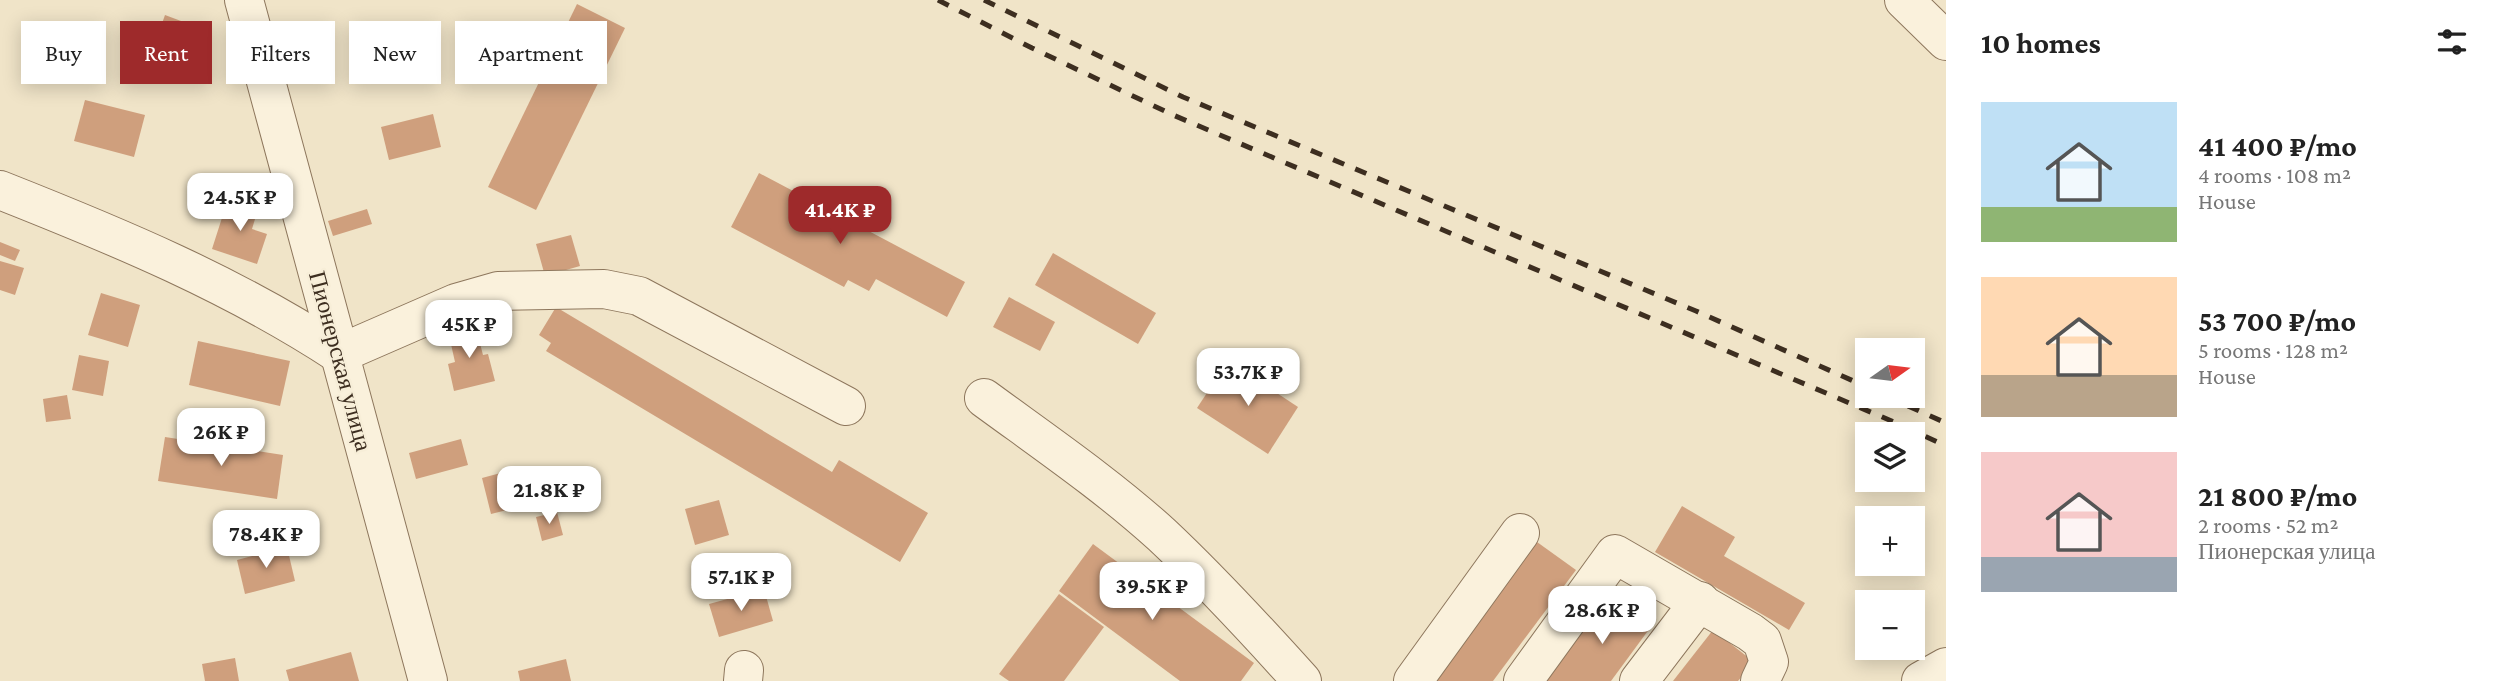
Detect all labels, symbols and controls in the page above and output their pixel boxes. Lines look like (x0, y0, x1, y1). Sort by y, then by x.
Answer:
chip: Buy (21, 21, 106, 84)
chip: Rent (120, 21, 212, 84)
chip: Filters (226, 21, 335, 84)
chip: New (349, 21, 441, 84)
chip: Apartment (455, 21, 607, 84)
icon: filters (2433, 23, 2471, 61)
text: 10 homes (1981, 26, 2101, 59)
text: 41 400 ₽/mo (2198, 129, 2357, 162)
icon: home (2037, 130, 2121, 214)
text: 4 rooms · 108 m² (2198, 162, 2351, 188)
pin: 24.5K ₽ (175, 174, 305, 233)
text: 24.5K ₽ (203, 183, 277, 209)
pin: 41.4K ₽ (775, 187, 905, 246)
text: House (2198, 188, 2256, 214)
text: 41.4K ₽ (804, 196, 876, 222)
street label: Пионерская улица (304, 268, 378, 454)
pin: 45K ₽ (420, 300, 518, 360)
text: 53 700 ₽/mo (2198, 304, 2356, 337)
icon: home (2037, 305, 2121, 389)
text: 45K ₽ (441, 310, 497, 336)
text: 5 rooms · 128 m² (2198, 337, 2348, 363)
north arrow (1855, 338, 1925, 408)
map controls (1855, 338, 1925, 660)
pin: 53.7K ₽ (1183, 348, 1313, 408)
text: 53.7K ₽ (1213, 358, 1283, 384)
text: House (2198, 363, 2256, 389)
pin: 26K ₽ (172, 408, 270, 468)
text: 26K ₽ (193, 418, 249, 444)
button: layers (1855, 422, 1925, 492)
pin: 21.8K ₽ (484, 466, 614, 526)
text: 21.8K ₽ (513, 476, 585, 502)
text: 21 800 ₽/mo (2198, 479, 2357, 512)
icon: home (2037, 480, 2121, 564)
button: + (1855, 506, 1925, 576)
pin: 78.4K ₽ (201, 510, 331, 570)
text: 2 rooms · 52 m² (2198, 512, 2338, 538)
text: 78.4K ₽ (229, 520, 303, 546)
text: Пионерская улица (2198, 538, 2375, 564)
pin: 57.1K ₽ (676, 554, 806, 613)
pin: 39.5K ₽ (1087, 562, 1217, 622)
text: 57.1K ₽ (707, 563, 775, 589)
text: 39.5K ₽ (1116, 572, 1188, 598)
pin: 28.6K ₽ (1537, 586, 1667, 646)
button: − (1855, 590, 1925, 660)
text: 28.6K ₽ (1564, 596, 1640, 622)

